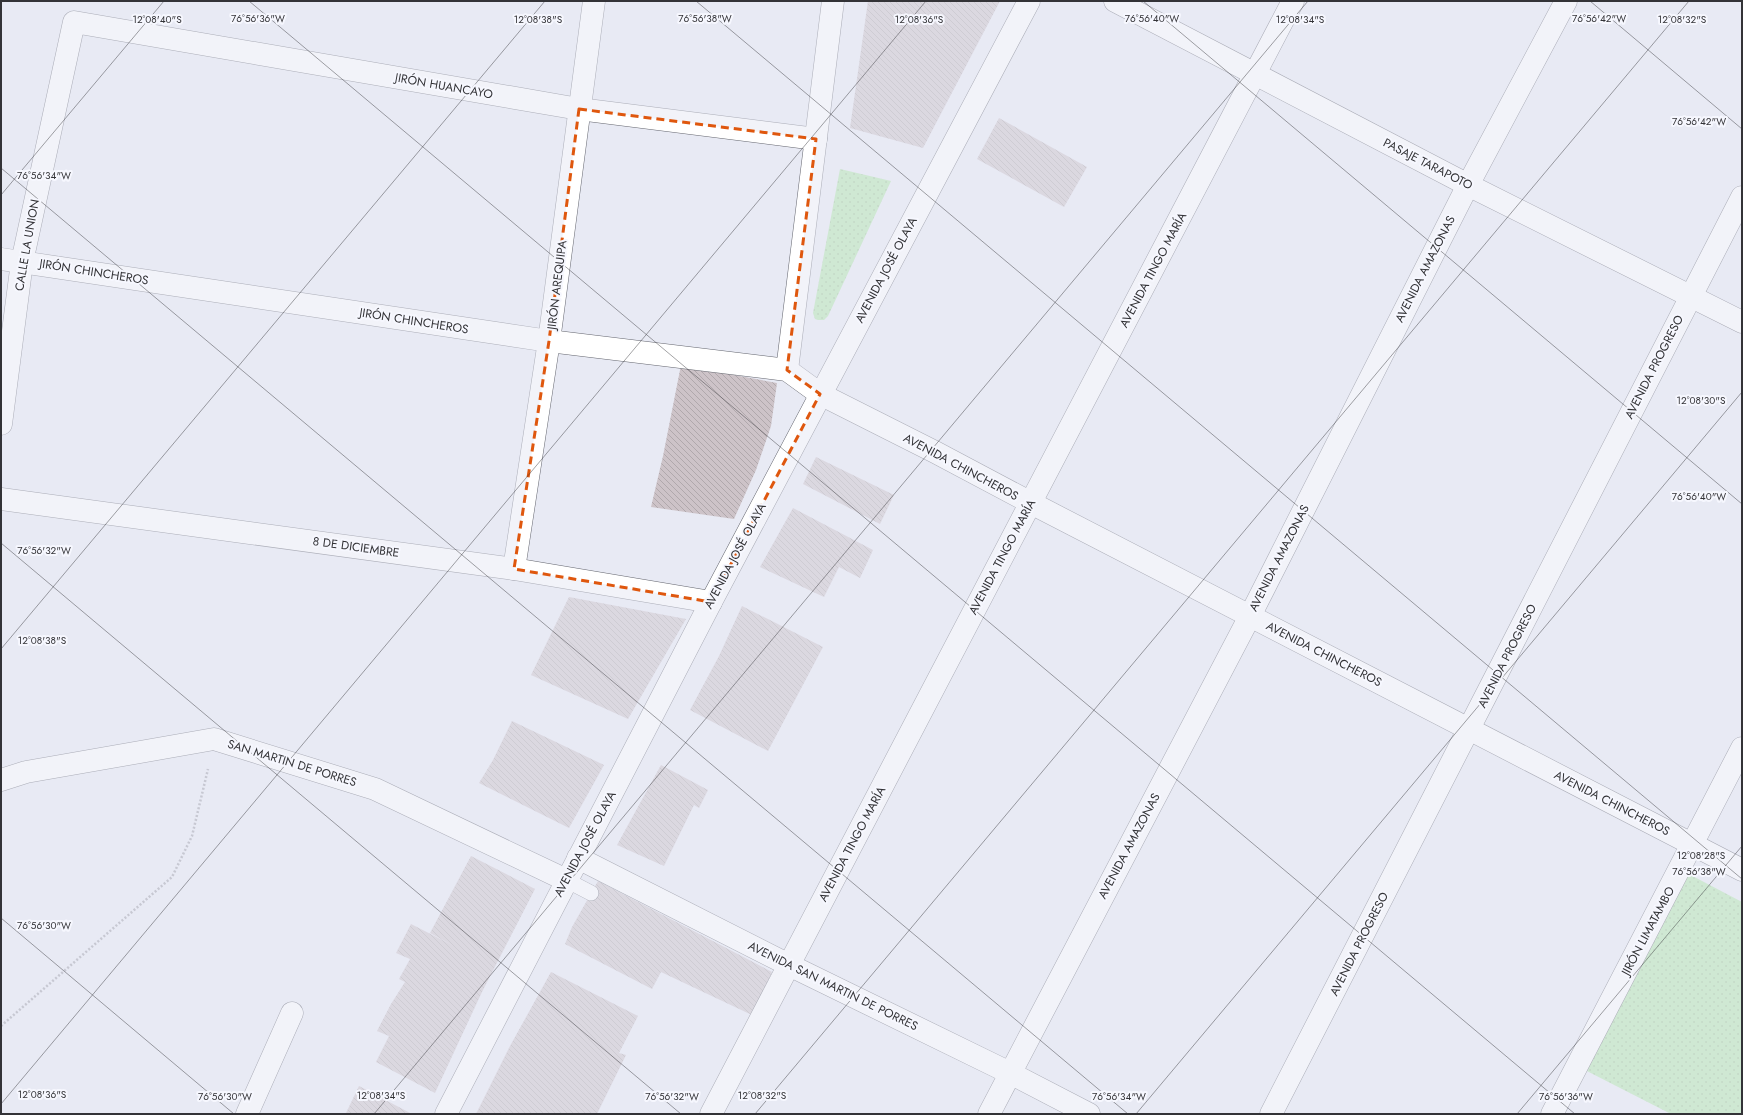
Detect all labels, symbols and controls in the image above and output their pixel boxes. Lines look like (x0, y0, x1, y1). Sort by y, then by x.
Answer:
text: 76°56'36"W (231, 11, 285, 26)
text: 76°56'38"W (678, 11, 732, 26)
text: 76°56'40"W (1125, 11, 1179, 26)
text: 76°56'42"W (1572, 11, 1626, 26)
text: 12°08'40"S (132, 12, 182, 27)
text: 12°08'38"S (514, 12, 563, 27)
text: 12°08'36"S (895, 12, 944, 27)
text: 12°08'34"S (1276, 12, 1325, 27)
text: 12°08'32"S (1658, 12, 1707, 27)
street label: JIRÓN HUANCAYO (392, 68, 494, 103)
text: 76°56'42"W (1672, 114, 1726, 129)
street label: PASAJE TARAPOTO (1380, 134, 1476, 194)
text: 76°56'34"W (17, 168, 71, 183)
street label: CALLE LA UNION (10, 198, 44, 292)
street label: AVENIDA TINGO MARÍA (1115, 209, 1191, 331)
street label: AVENIDA AMAZONAS (1390, 212, 1460, 325)
street label: AVENIDA JOSÉ OLAYA (850, 214, 922, 326)
street label: JIRÓN AREQUIPA (542, 239, 571, 333)
street label: JIRÓN CHINCHEROS (36, 254, 150, 290)
street label: JIRÓN CHINCHEROS (356, 303, 470, 339)
street label: AVENIDA PROGRESO (1620, 312, 1688, 422)
text: 12°08'30"S (1677, 393, 1726, 408)
street label: AVENIDA CHINCHEROS (900, 429, 1022, 505)
text: 76°56'40"W (1672, 489, 1726, 504)
street label: AVENIDA TINGO MARÍA (964, 496, 1040, 618)
street label: AVENIDA JOSÉ OLAYA (699, 500, 771, 612)
street label: AVENIDA AMAZONAS (1244, 501, 1314, 614)
street label: 8 DE DICIEMBRE (312, 532, 400, 562)
text: 76°56'32"W (17, 543, 71, 558)
street label: AVENIDA PROGRESO (1473, 601, 1541, 711)
street label: AVENIDA CHINCHEROS (1263, 617, 1385, 691)
text: 12°08'38"S (18, 633, 67, 648)
street label: SAN MARTIN DE PORRES (225, 735, 359, 791)
street label: AVENIDA CHINCHEROS (1551, 766, 1673, 840)
street label: AVENIDA TINGO MARÍA (814, 783, 890, 905)
street label: AVENIDA JOSÉ OLAYA (549, 788, 621, 900)
street label: AVENIDA AMAZONAS (1093, 789, 1165, 902)
text: 12°08'28"S (1677, 848, 1726, 863)
text: 76°56'38"W (1672, 864, 1726, 879)
street label: JIRÓN LIMATAMBO (1616, 883, 1679, 980)
street label: AVENIDA PROGRESO (1325, 889, 1393, 999)
text: 76°56'30"W (17, 918, 71, 933)
street label: AVENIDA SAN MARTIN DE PORRES (745, 937, 921, 1035)
text: 12°08'36"S (18, 1087, 67, 1102)
text: 12°08'34"S (357, 1088, 406, 1103)
text: 12°08'32"S (738, 1088, 787, 1103)
text: 76°56'30"W (198, 1089, 252, 1104)
text: 76°56'32"W (645, 1089, 699, 1104)
text: 76°56'34"W (1092, 1089, 1146, 1104)
text: 76°56'36"W (1539, 1089, 1593, 1104)

